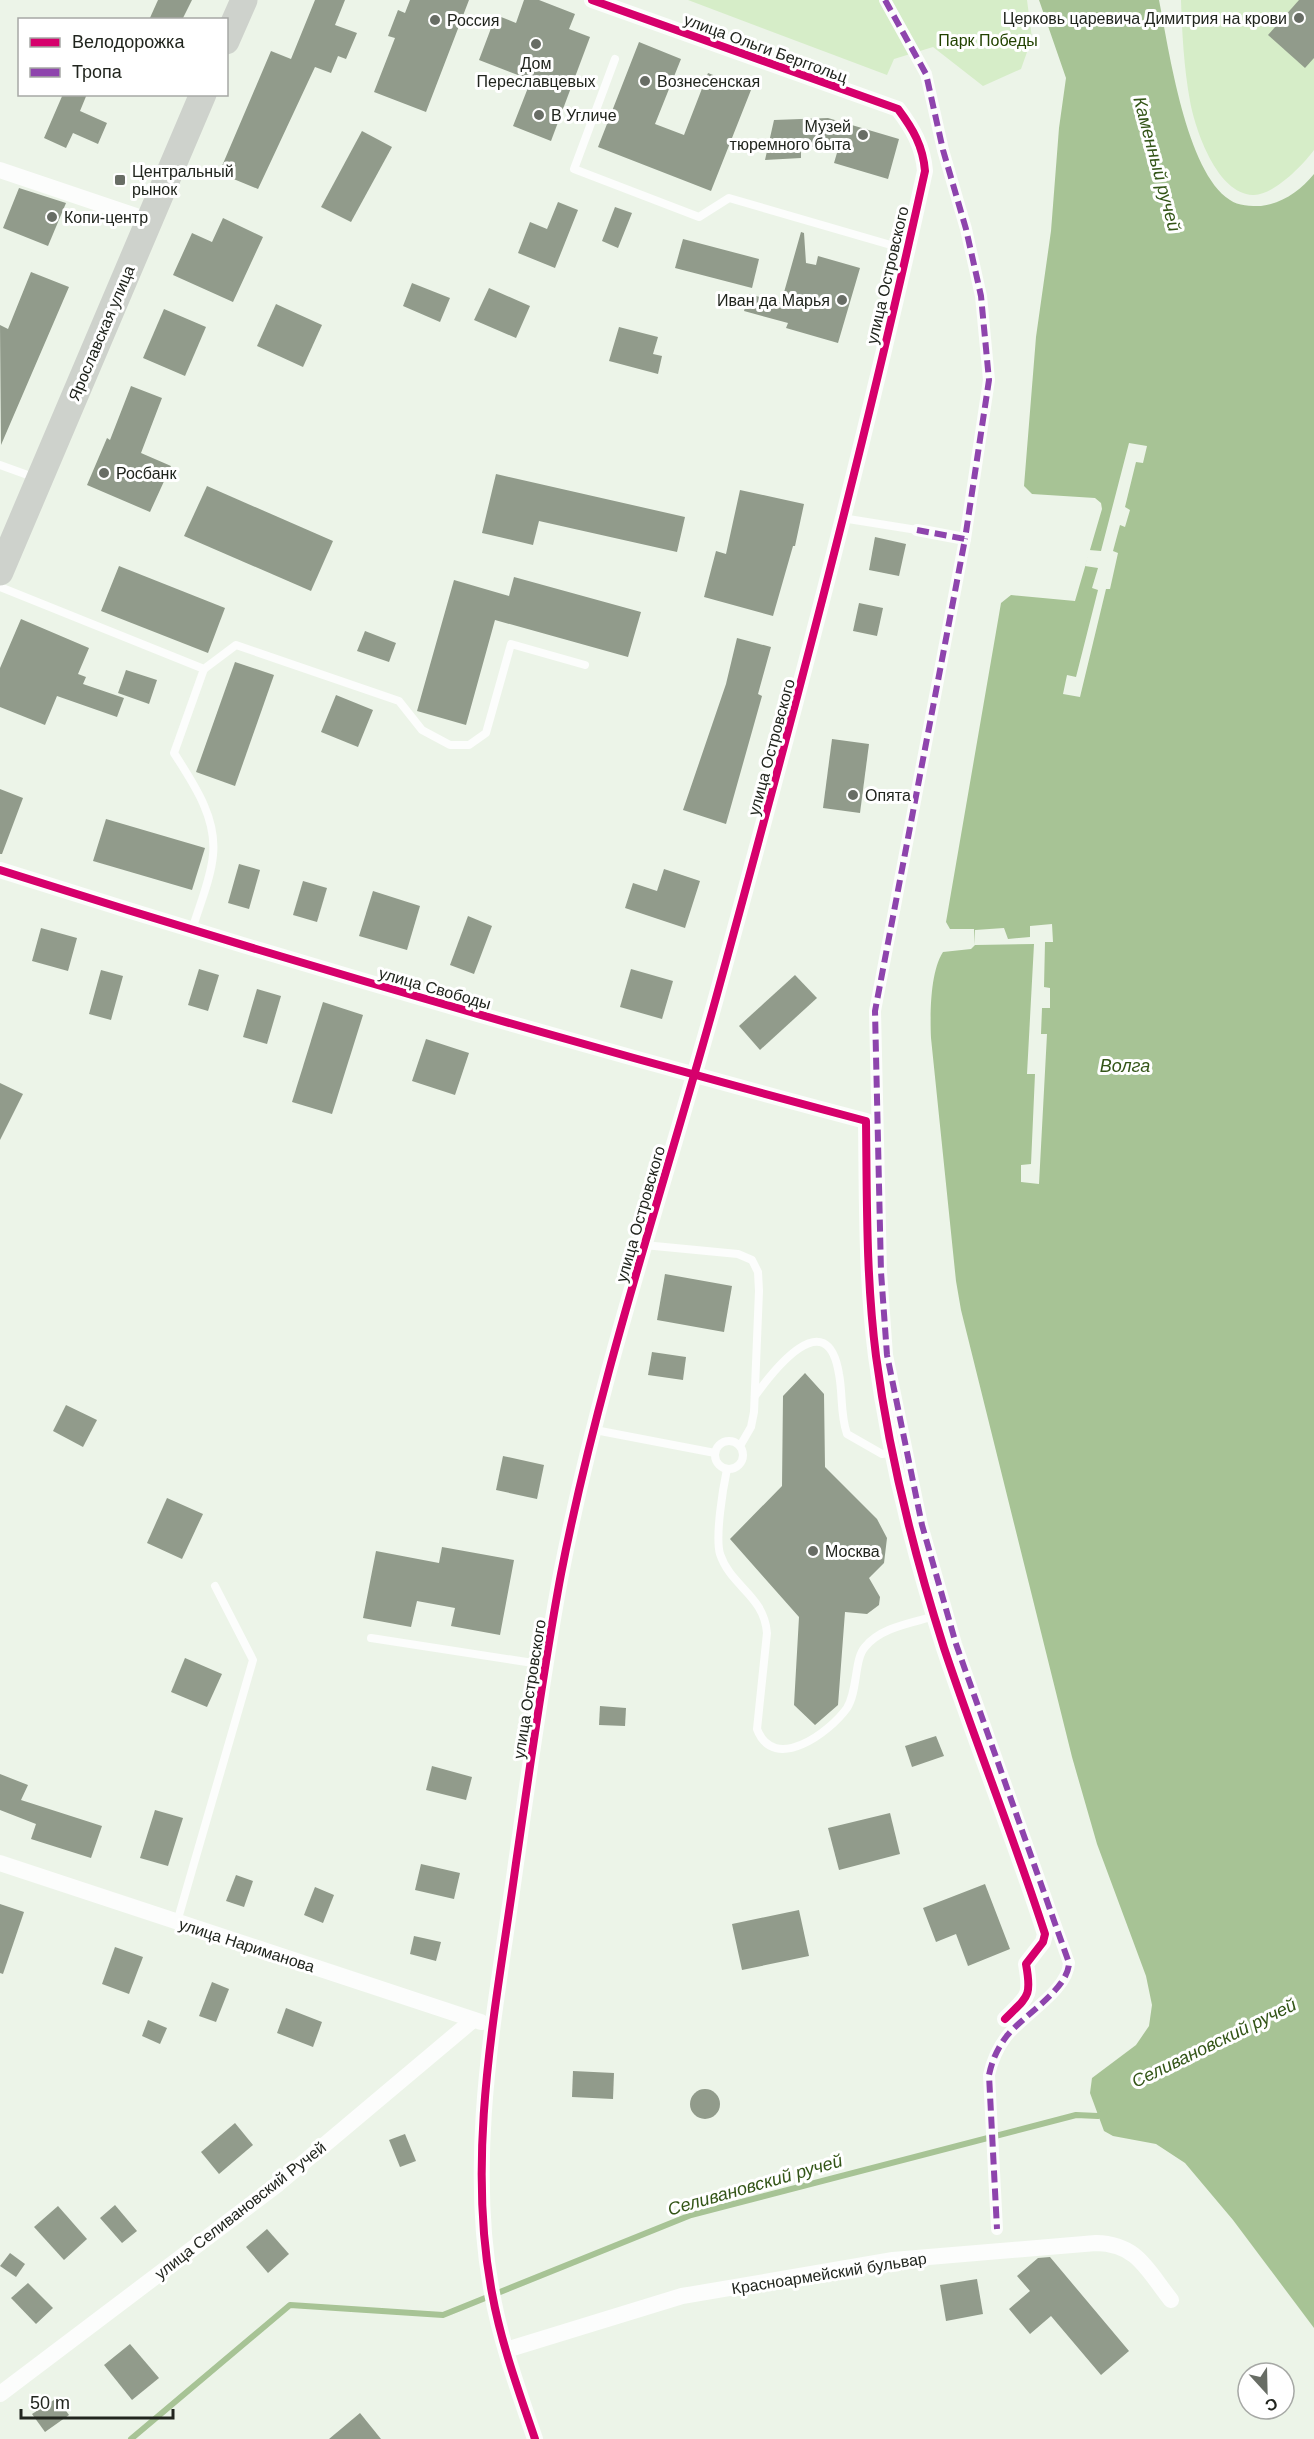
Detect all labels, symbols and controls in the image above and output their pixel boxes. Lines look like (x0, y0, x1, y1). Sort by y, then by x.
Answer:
place label: Церковь царевича Димитрия на крови (1003, 10, 1287, 27)
street label: улица Ольги Берггольц (682, 11, 850, 86)
marker: Церковь царевича Димитрия на крови (1292, 11, 1306, 25)
place label: Россия (447, 12, 499, 29)
marker: Россия (428, 13, 442, 27)
legend (18, 18, 228, 96)
text: Велодорожка (72, 32, 185, 52)
park label: Парк Победы (938, 32, 1038, 49)
marker: Дом Переславцевых (529, 37, 543, 51)
place label: Дом Переславцевых (477, 55, 595, 90)
text: Тропа (72, 62, 123, 82)
place label: Вознесенская (657, 73, 760, 90)
marker: Вознесенская (638, 74, 652, 88)
water label: Каменный ручей (1129, 94, 1185, 234)
place label: В Угличе (551, 107, 617, 124)
marker: В Угличе (532, 108, 546, 122)
place label: Музей тюремного быта (730, 118, 851, 153)
marker: Музей тюремного быта (856, 128, 870, 142)
place label: Центральный рынок (132, 163, 234, 198)
marker: Центральный рынок (113, 173, 127, 187)
street label: улица Островского (863, 205, 912, 346)
place label: Копи-центр (64, 209, 148, 226)
marker: Копи-центр (45, 210, 59, 224)
street label: Ярославская улица (65, 263, 138, 403)
place label: Иван да Марья (717, 292, 830, 309)
marker: Иван да Марья (835, 293, 849, 307)
place label: Росбанк (116, 465, 177, 482)
marker: Росбанк (97, 466, 111, 480)
street label: улица Островского (745, 677, 798, 817)
place label: Опята (865, 787, 911, 804)
marker: Опята (846, 788, 860, 802)
street label: улица Свободы (377, 964, 493, 1013)
water label: Волга (1100, 1056, 1150, 1076)
street label: улица Островского (613, 1144, 668, 1284)
place label: Москва (825, 1543, 880, 1560)
marker: Москва (806, 1544, 820, 1558)
street label: улица Островского (510, 1618, 549, 1760)
street label: улица Нариманова (177, 1916, 317, 1975)
water label: Селивановский ручей (1128, 1994, 1300, 2092)
street label: улица Селивановский Ручей (152, 2138, 329, 2282)
water label: Селивановский ручей (665, 2150, 845, 2220)
street label: Красноармейский бульвар (730, 2250, 928, 2297)
north arrow (1236, 2361, 1296, 2421)
scale bar (21, 2382, 172, 2420)
text: 50 m (30, 2393, 70, 2413)
text: С (1262, 2394, 1280, 2415)

